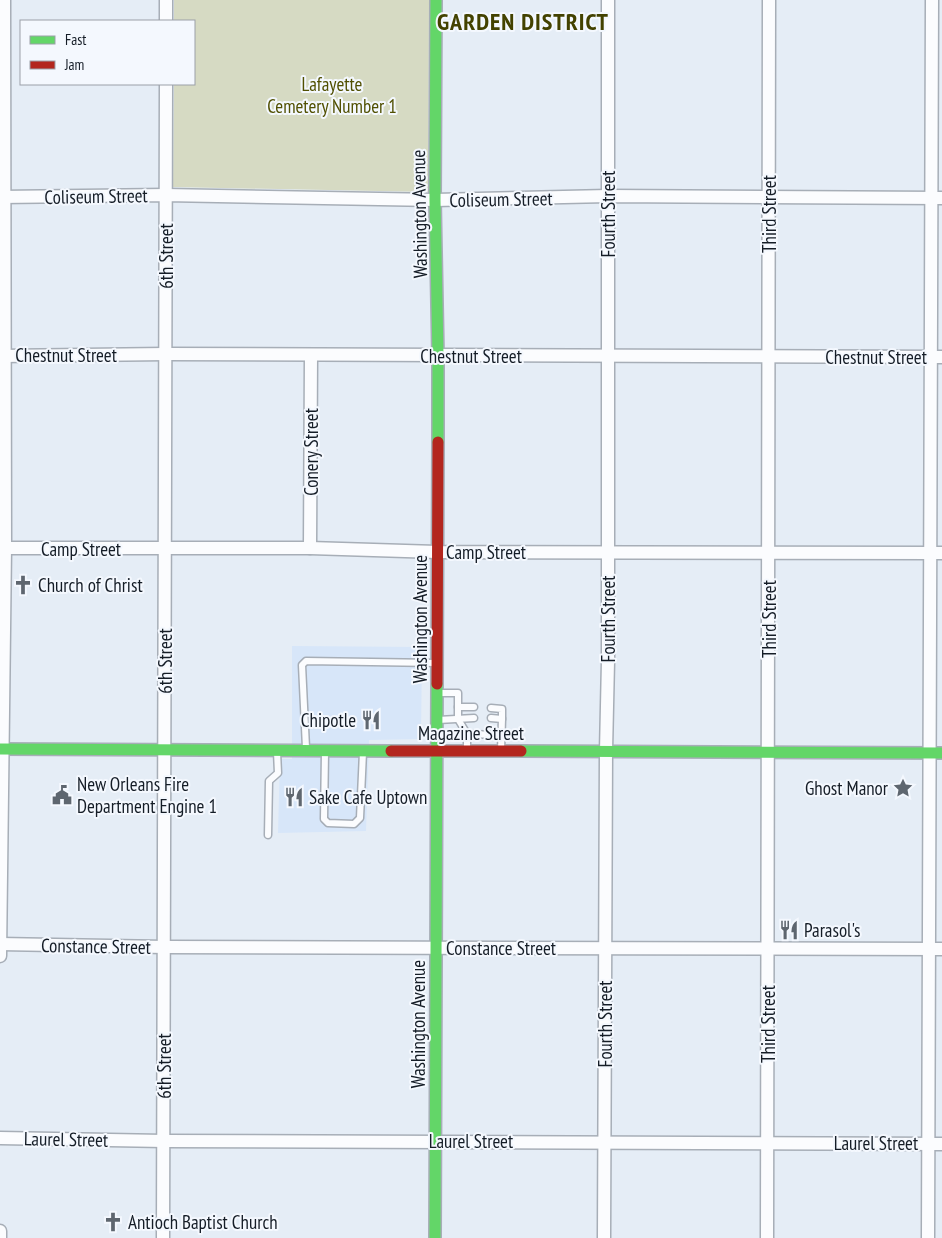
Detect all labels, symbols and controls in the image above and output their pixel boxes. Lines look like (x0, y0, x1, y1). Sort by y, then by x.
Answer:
district label: GARDEN DISTRICT (437, 6, 609, 37)
legend (20, 20, 195, 85)
text: Fast (65, 30, 86, 49)
text: Jam (64, 55, 84, 74)
park label: Lafayette Cemetery Number 1 (267, 72, 397, 118)
street label: Washington Avenue (406, 149, 432, 278)
street label: Fourth Street (596, 170, 620, 257)
street label: Third Street (757, 174, 781, 253)
street label: Coliseum Street (44, 183, 149, 209)
street label: Coliseum Street (449, 186, 554, 212)
street label: 6th Street (154, 222, 178, 289)
street label: Chestnut Street (15, 343, 118, 367)
street label: Chestnut Street (420, 344, 523, 368)
street label: Chestnut Street (825, 345, 928, 369)
street label: Conery Street (299, 407, 323, 496)
street label: Camp Street (41, 537, 122, 561)
street label: Camp Street (446, 540, 527, 564)
street label: Washington Avenue (408, 555, 432, 683)
place label: Church of Christ (38, 573, 143, 597)
church icon: Church of Christ (12, 574, 34, 596)
street label: Fourth Street (596, 575, 620, 662)
street label: Third Street (757, 579, 781, 658)
street label: 6th Street (153, 627, 177, 694)
place label: Chipotle (301, 708, 356, 732)
restaurant icon: Chipotle (360, 709, 382, 731)
street label: Magazine Street (418, 721, 525, 745)
place label: New Orleans Fire Department Engine 1 (77, 772, 217, 818)
place label: Ghost Manor (805, 776, 889, 800)
place icon: Ghost Manor (892, 777, 914, 799)
public building icon: New Orleans Fire Department Engine 1 (51, 784, 73, 806)
place label: Sake Cafe Uptown (309, 785, 427, 809)
restaurant icon: Sake Cafe Uptown (283, 786, 305, 808)
place label: Parasol's (804, 918, 860, 942)
restaurant icon: Parasol's (778, 919, 800, 941)
street label: Constance Street (41, 933, 152, 959)
street label: Constance Street (446, 936, 557, 960)
street label: Washington Avenue (406, 960, 430, 1088)
street label: Fourth Street (593, 980, 617, 1067)
street label: Third Street (756, 984, 780, 1063)
street label: 6th Street (152, 1032, 176, 1099)
street label: Laurel Street (24, 1126, 109, 1152)
street label: Laurel Street (429, 1129, 514, 1153)
street label: Laurel Street (834, 1131, 919, 1155)
place label: Antioch Baptist Church (128, 1210, 278, 1234)
church icon: Antioch Baptist Church (102, 1211, 124, 1233)

